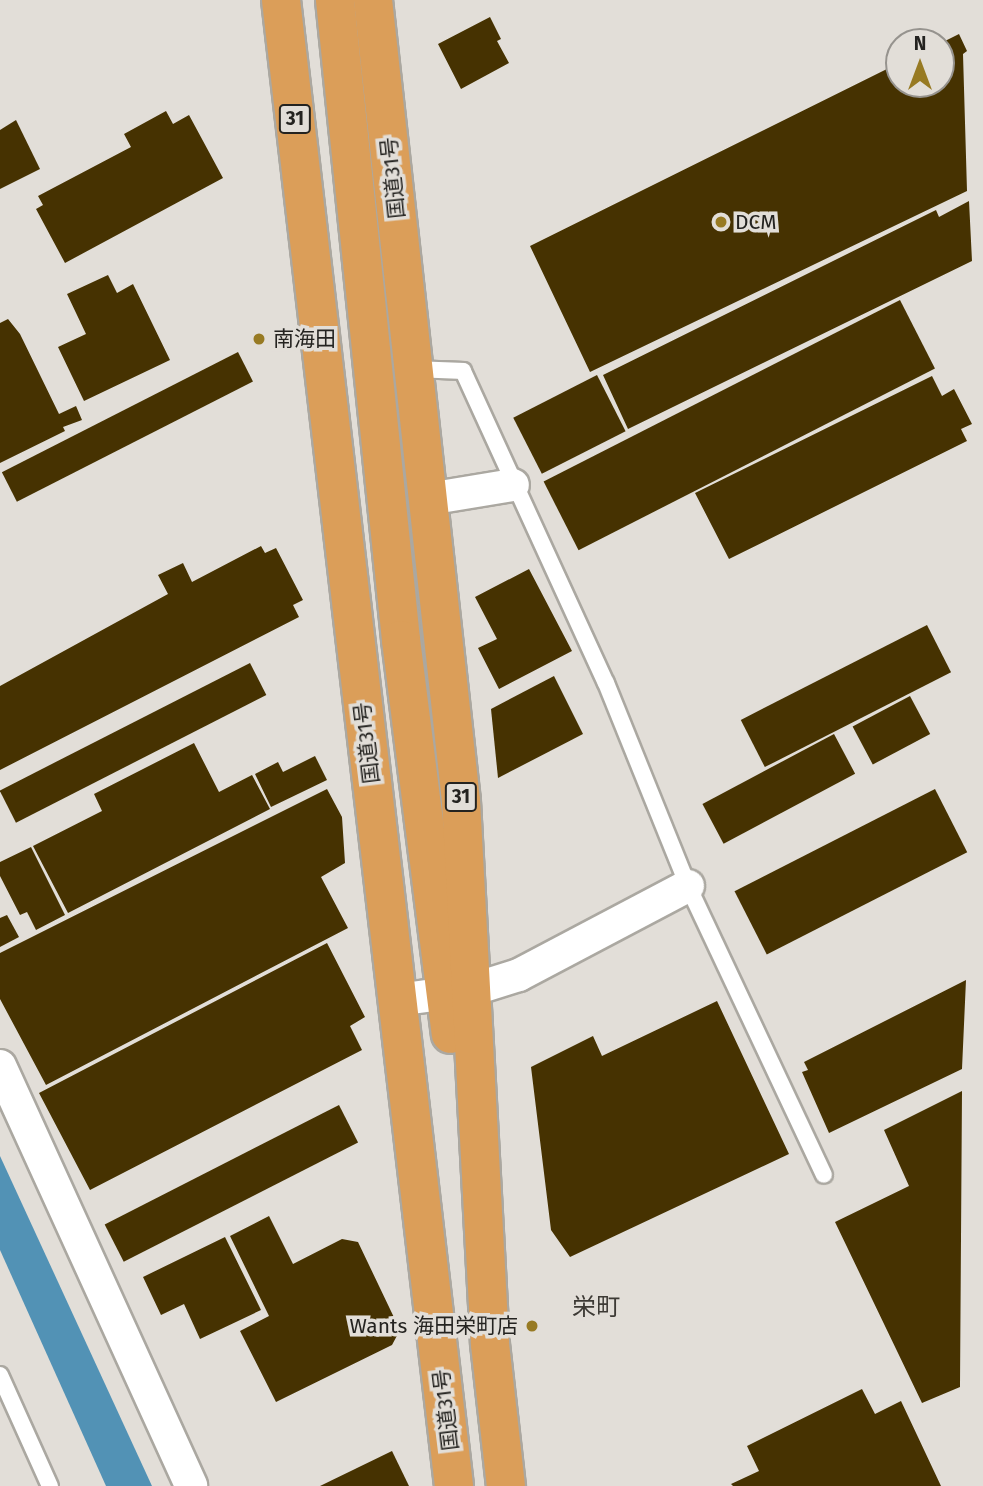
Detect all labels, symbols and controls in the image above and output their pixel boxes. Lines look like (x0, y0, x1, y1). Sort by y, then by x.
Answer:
north arrow (885, 28, 955, 98)
text: N (914, 32, 926, 55)
road number: 31 (278, 104, 312, 134)
street label: 国道31号 (376, 136, 410, 220)
place label: DCM (735, 209, 777, 235)
marker: DCM (713, 214, 729, 230)
place label: 南海田 (273, 326, 336, 352)
marker: 南海田 (251, 331, 267, 347)
street label: 国道31号 (349, 701, 385, 785)
road number: 31 (444, 782, 478, 812)
district label: 栄町 (572, 1294, 620, 1322)
place label: Wants 海田栄町店 (350, 1313, 518, 1339)
marker: Wants 海田栄町店 (524, 1318, 540, 1334)
street label: 国道31号 (428, 1368, 464, 1452)

